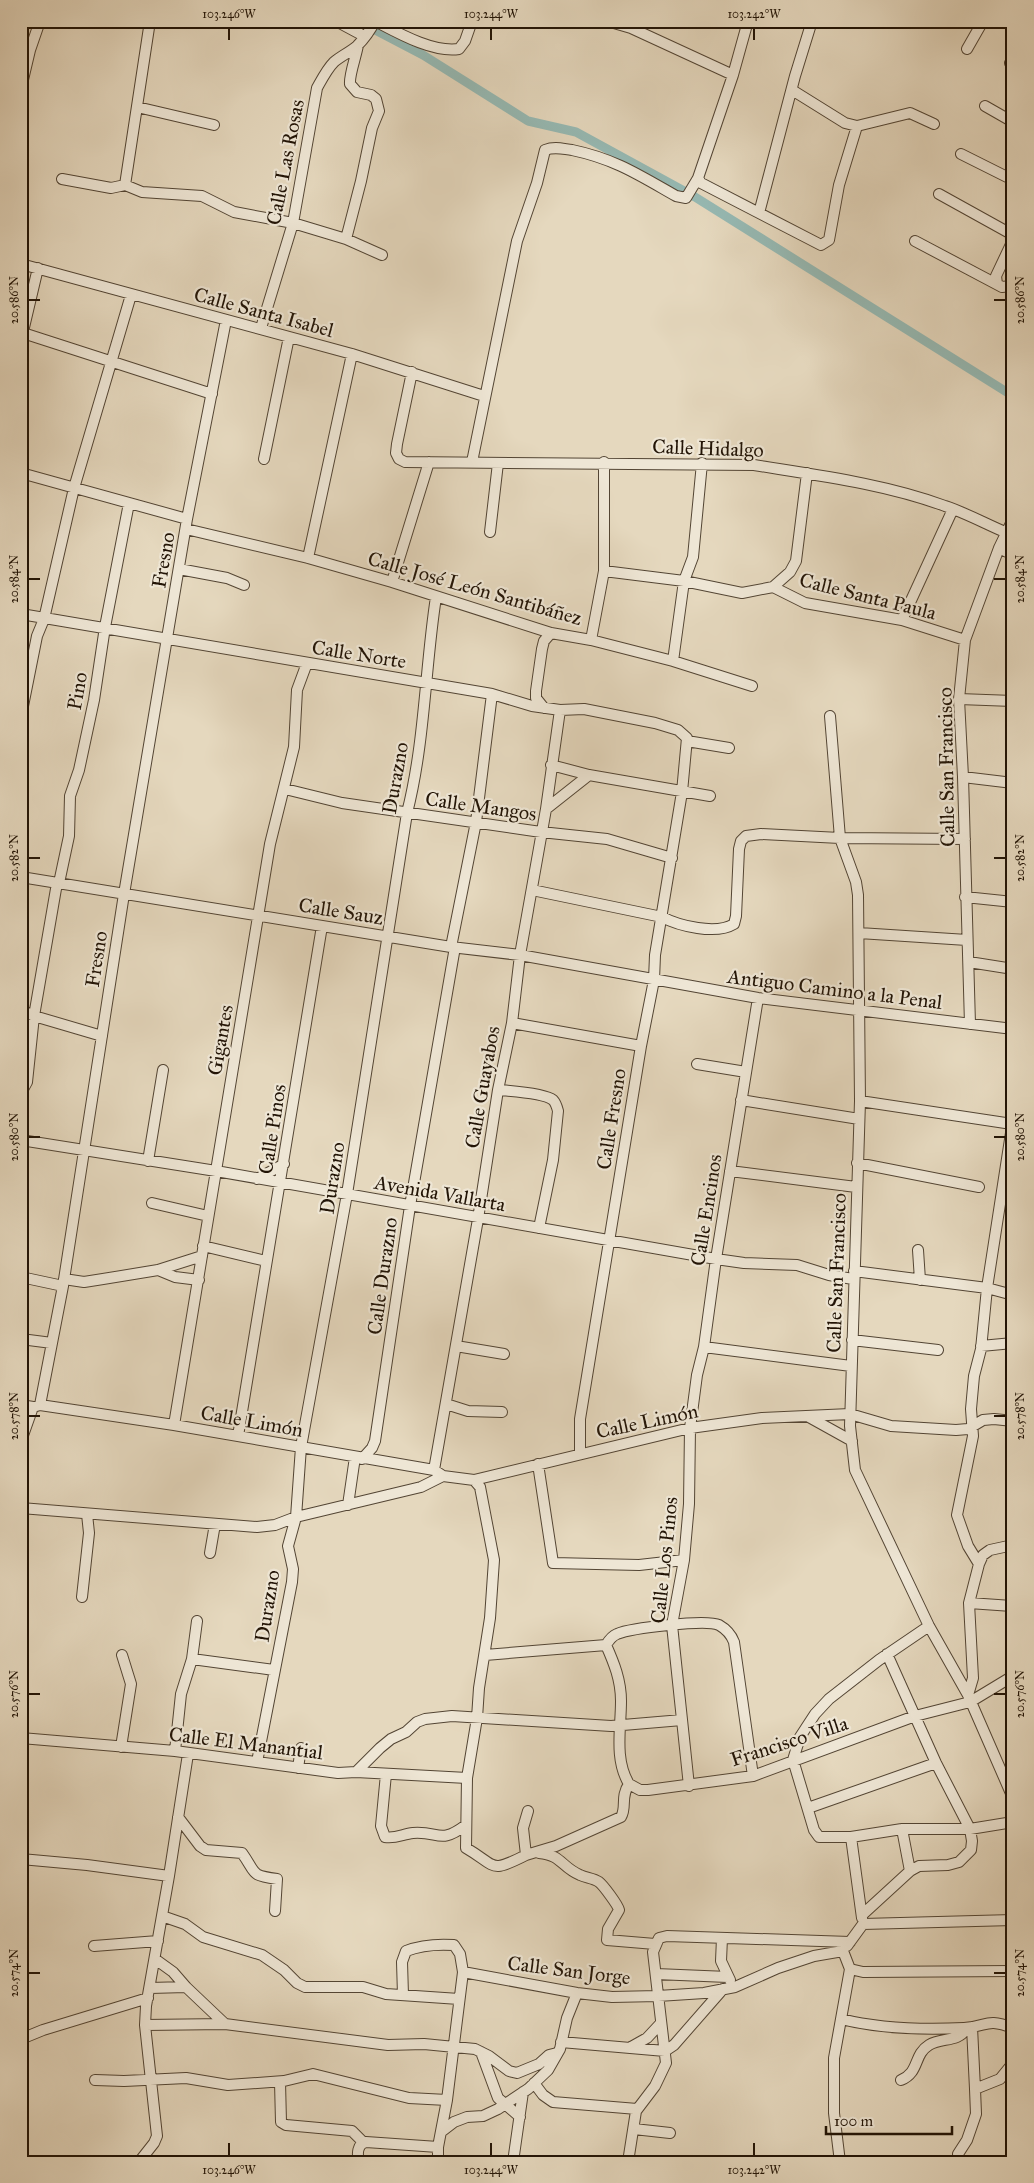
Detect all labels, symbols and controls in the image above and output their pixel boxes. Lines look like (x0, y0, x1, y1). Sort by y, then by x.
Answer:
text: 103.246°W (202, 7, 256, 21)
text: 103.244°W (464, 7, 519, 21)
text: 103.242°W (727, 7, 781, 21)
street label: Calle Las Rosas (261, 97, 309, 227)
text: 20.586°N (7, 276, 21, 324)
text: 20.586°N (1013, 276, 1027, 324)
street label: Calle Santa Isabel (192, 282, 337, 342)
street label: Calle Hidalgo (652, 434, 764, 463)
street label: Fresno (146, 530, 180, 590)
street label: Calle José León Santibáñez (365, 546, 585, 631)
text: 20.584°N (7, 555, 21, 603)
text: 20.584°N (1013, 555, 1027, 603)
street label: Calle Santa Paula (797, 567, 939, 625)
street label: Calle Norte (310, 635, 408, 673)
street label: Pino (62, 670, 92, 712)
street label: Calle San Francisco (933, 687, 959, 847)
street label: Durazno (377, 740, 413, 816)
street label: Calle Mangos (424, 786, 538, 827)
text: 20.582°N (7, 834, 21, 882)
text: 20.582°N (1013, 834, 1027, 882)
street label: Calle Sauz (297, 892, 385, 930)
street label: Fresno (80, 929, 112, 989)
street label: Antiguo Camino a la Penal (725, 964, 944, 1015)
street label: Gigantes (202, 1003, 239, 1077)
street label: Calle Guayabos (459, 1024, 505, 1150)
street label: Calle Fresno (591, 1067, 631, 1171)
street label: Calle Pinos (253, 1082, 291, 1176)
text: 20.580°N (7, 1113, 21, 1161)
text: 20.580°N (1013, 1113, 1027, 1161)
street label: Durazno (314, 1140, 350, 1216)
street label: Calle Encinos (685, 1152, 727, 1268)
street label: Avenida Vallarta (372, 1170, 508, 1216)
street label: Calle San Francisco (821, 1193, 851, 1353)
street label: Calle Durazno (362, 1216, 402, 1336)
text: 20.578°N (7, 1392, 21, 1440)
text: 20.578°N (1013, 1392, 1027, 1440)
street label: Calle Limón (594, 1398, 700, 1444)
street label: Calle Limón (199, 1400, 305, 1442)
street label: Calle Los Pinos (645, 1495, 683, 1625)
street label: Durazno (249, 1568, 285, 1644)
text: 20.576°N (7, 1670, 21, 1718)
text: 20.576°N (1013, 1670, 1027, 1718)
street label: Francisco Villa (727, 1711, 851, 1771)
street label: Calle El Manantial (168, 1722, 325, 1764)
text: 20.574°N (7, 1949, 21, 1997)
text: 20.574°N (1013, 1949, 1027, 1997)
street label: Calle San Jorge (506, 1951, 632, 1990)
scale bar (826, 2103, 953, 2135)
text: 100 m (834, 2112, 874, 2130)
text: 103.246°W (202, 2163, 256, 2177)
text: 103.244°W (464, 2163, 519, 2177)
text: 103.242°W (727, 2163, 781, 2177)

